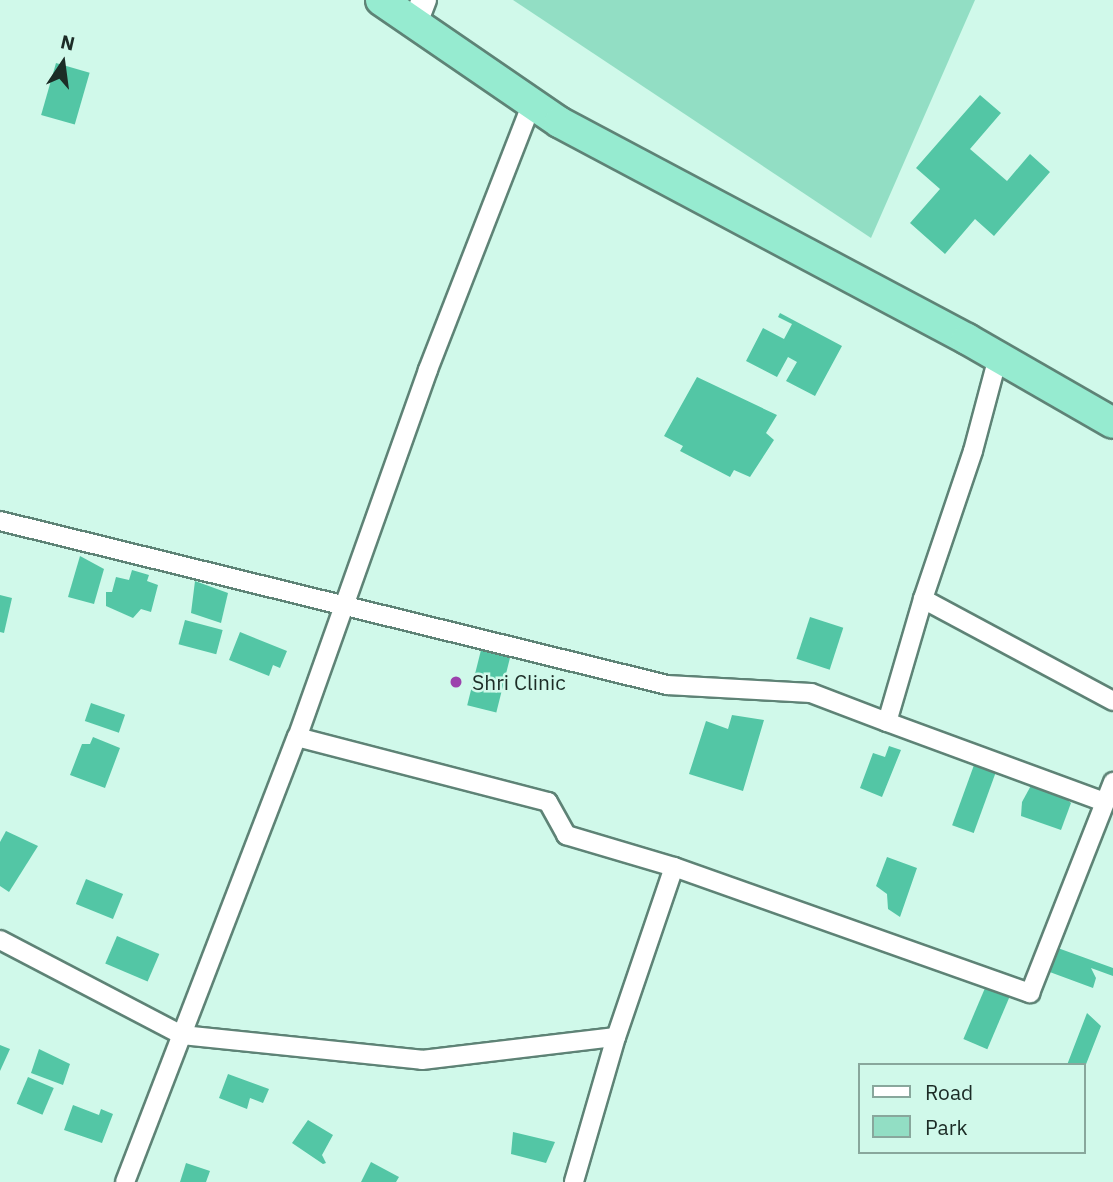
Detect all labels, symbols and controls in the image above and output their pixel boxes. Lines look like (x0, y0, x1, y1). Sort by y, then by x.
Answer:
north arrow (28, 28, 98, 98)
text: N (58, 29, 77, 56)
place label: Shri Clinic (472, 669, 566, 695)
marker: Shri Clinic (446, 672, 466, 692)
legend (858, 1063, 1085, 1154)
text: Road (925, 1078, 973, 1106)
text: Park (925, 1113, 968, 1141)

